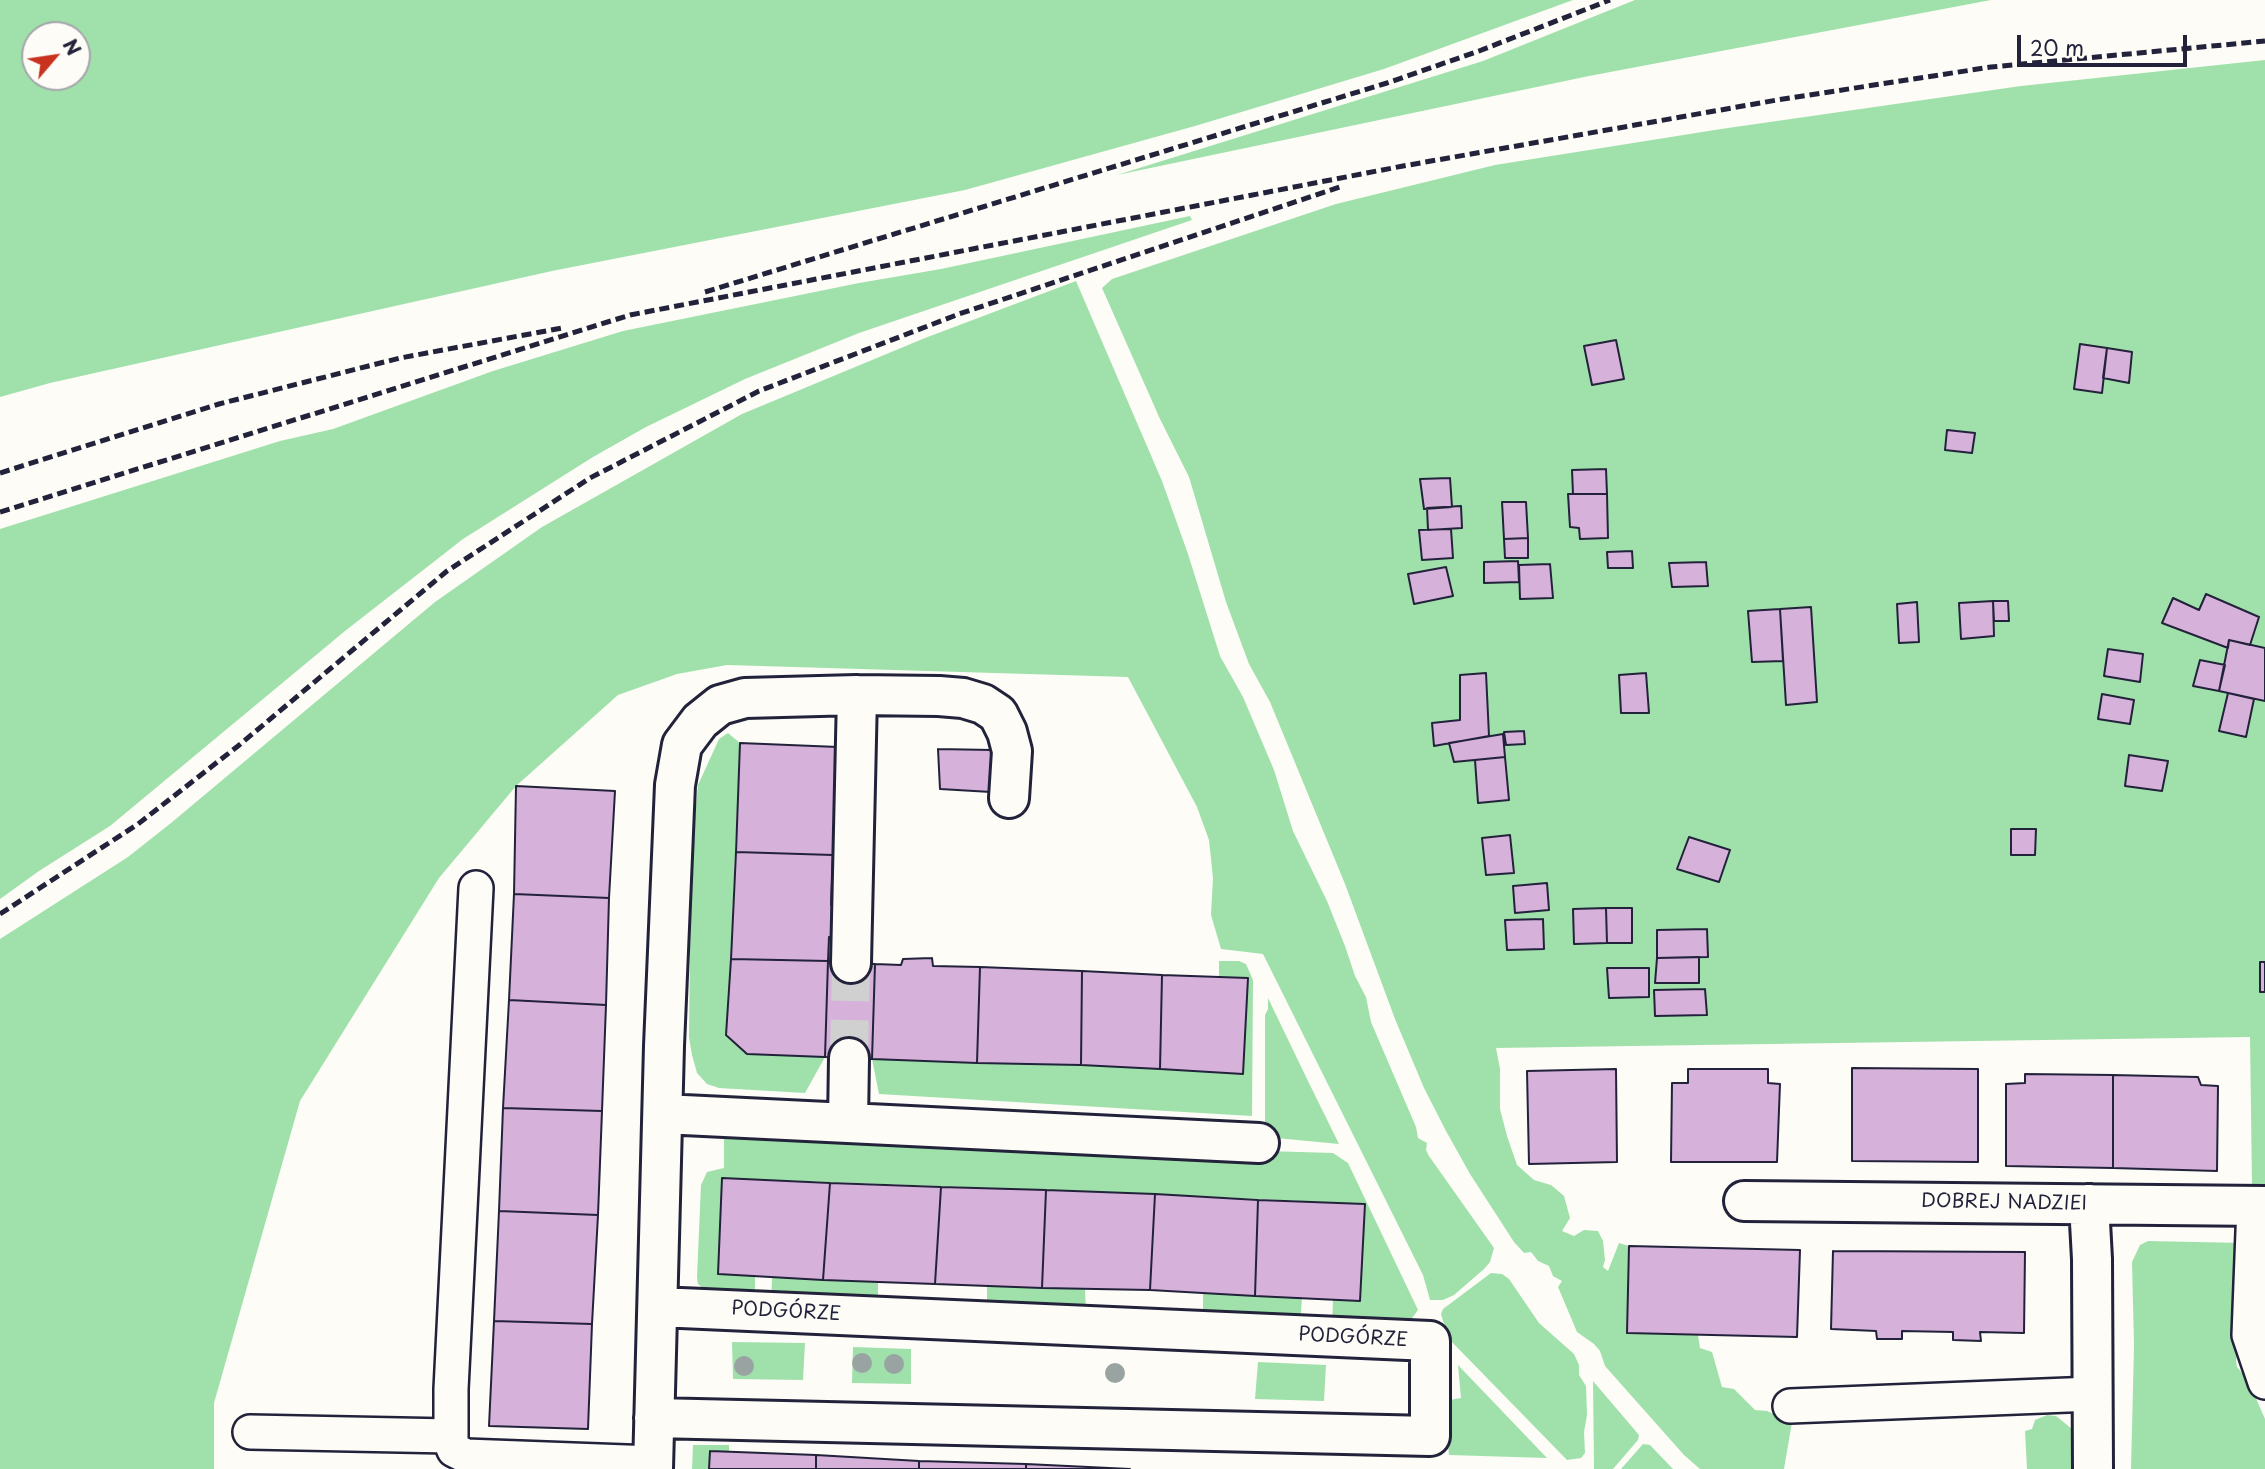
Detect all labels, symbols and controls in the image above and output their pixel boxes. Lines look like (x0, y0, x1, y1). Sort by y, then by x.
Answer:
north arrow (21, 21, 91, 91)
scale bar (2020, 21, 2190, 65)
text: 20 m (2030, 31, 2084, 63)
text: N (57, 33, 89, 60)
street label: DOBREJ NADZIEI (1921, 1190, 2087, 1216)
street label: PODGÓRZE (730, 1298, 842, 1326)
street label: PODGÓRZE (1297, 1324, 1409, 1352)

